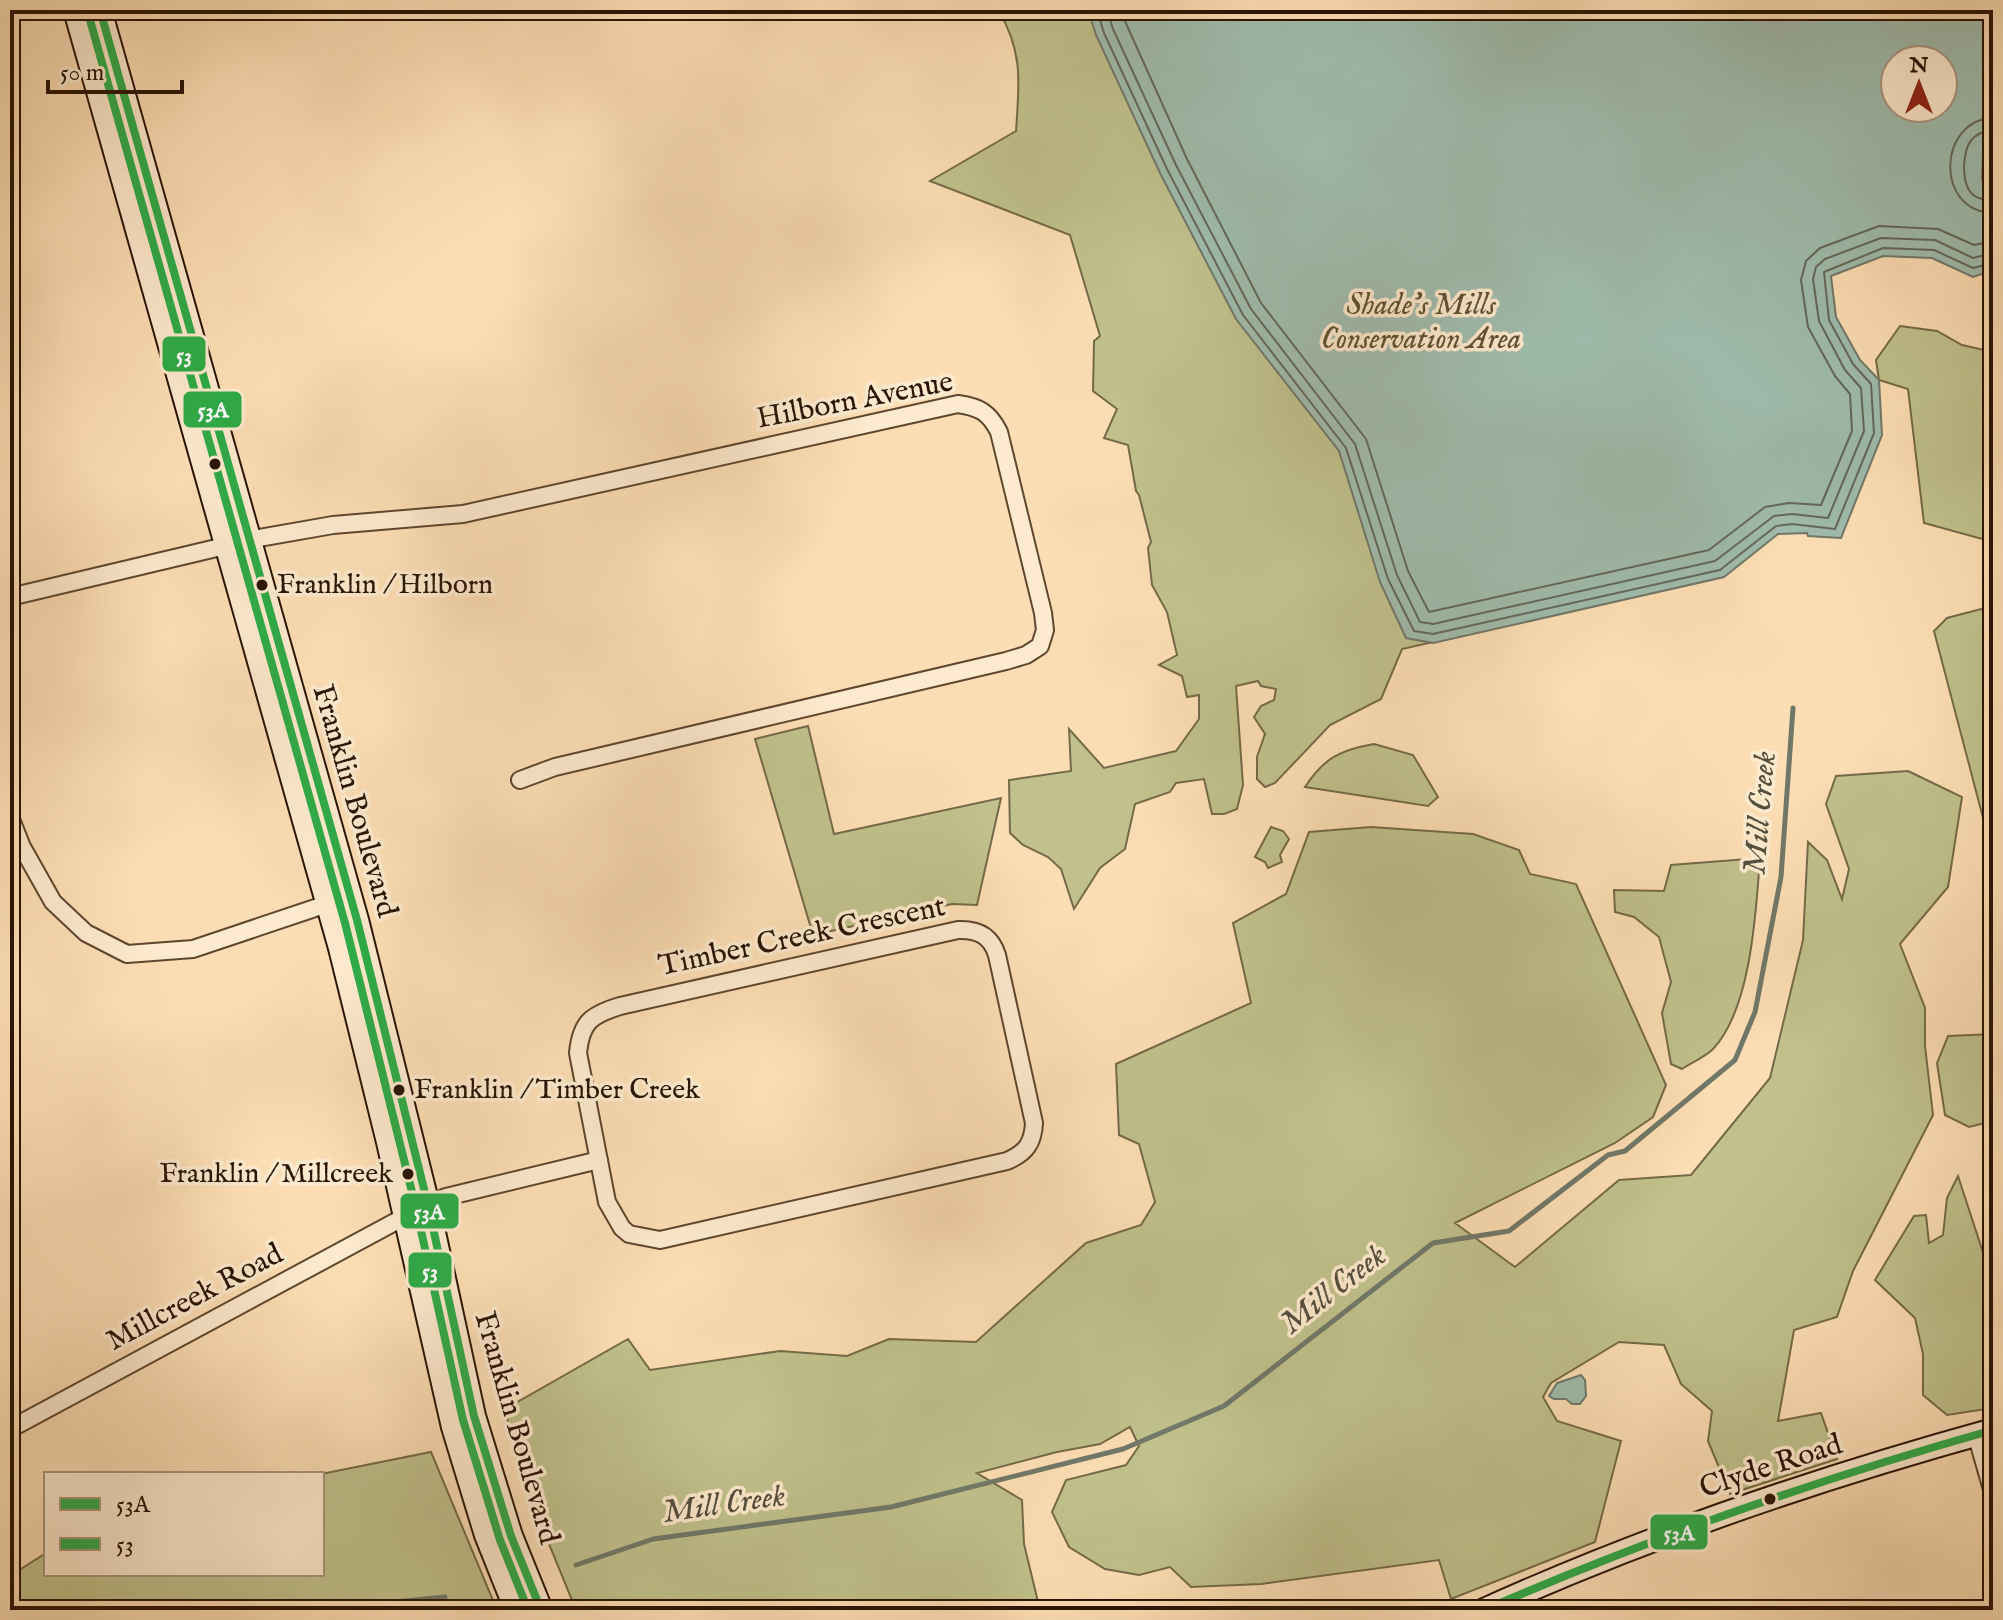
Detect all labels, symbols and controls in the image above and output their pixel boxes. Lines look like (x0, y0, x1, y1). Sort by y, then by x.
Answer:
scale bar (48, 44, 182, 94)
north arrow (1879, 44, 1959, 124)
text: N (1908, 52, 1929, 80)
text: 50 m (60, 58, 104, 89)
park label: Shade’s Mills Conservation Area (1321, 287, 1521, 359)
line badge: 53 (161, 335, 207, 373)
text: 53 (176, 342, 192, 370)
street label: Hilborn Avenue (754, 363, 956, 439)
line badge: 53A (182, 390, 243, 429)
text: 53A (197, 397, 230, 425)
unlabelled marker (207, 456, 223, 472)
place label: Franklin / Hilborn (277, 568, 493, 603)
marker: Franklin / Hilborn (254, 577, 270, 593)
street label: Franklin Boulevard (303, 680, 406, 923)
water label: Mill Creek (1735, 750, 1787, 876)
street label: Timber Creek Crescent (655, 888, 949, 986)
place label: Franklin / Timber Creek (414, 1073, 701, 1108)
marker: Franklin / Timber Creek (391, 1082, 407, 1098)
place label: Franklin / Millcreek (159, 1157, 394, 1192)
marker: Franklin / Millcreek (400, 1166, 416, 1182)
line badge: 53A (399, 1192, 460, 1230)
text: 53A (413, 1199, 446, 1227)
street label: Millcreek Road (100, 1235, 291, 1360)
water label: Mill Creek (1273, 1236, 1395, 1344)
line badge: 53 (407, 1251, 453, 1289)
text: 53 (422, 1258, 438, 1286)
street label: Franklin Boulevard (465, 1307, 568, 1550)
street label: Clyde Road (1695, 1426, 1848, 1508)
legend (44, 1472, 324, 1576)
water label: Mill Creek (660, 1476, 788, 1534)
text: 53A (116, 1490, 151, 1521)
unlabelled marker (1762, 1491, 1778, 1507)
line badge: 53A (1649, 1513, 1709, 1551)
text: 53A (1663, 1520, 1696, 1548)
text: 53 (116, 1530, 134, 1561)

